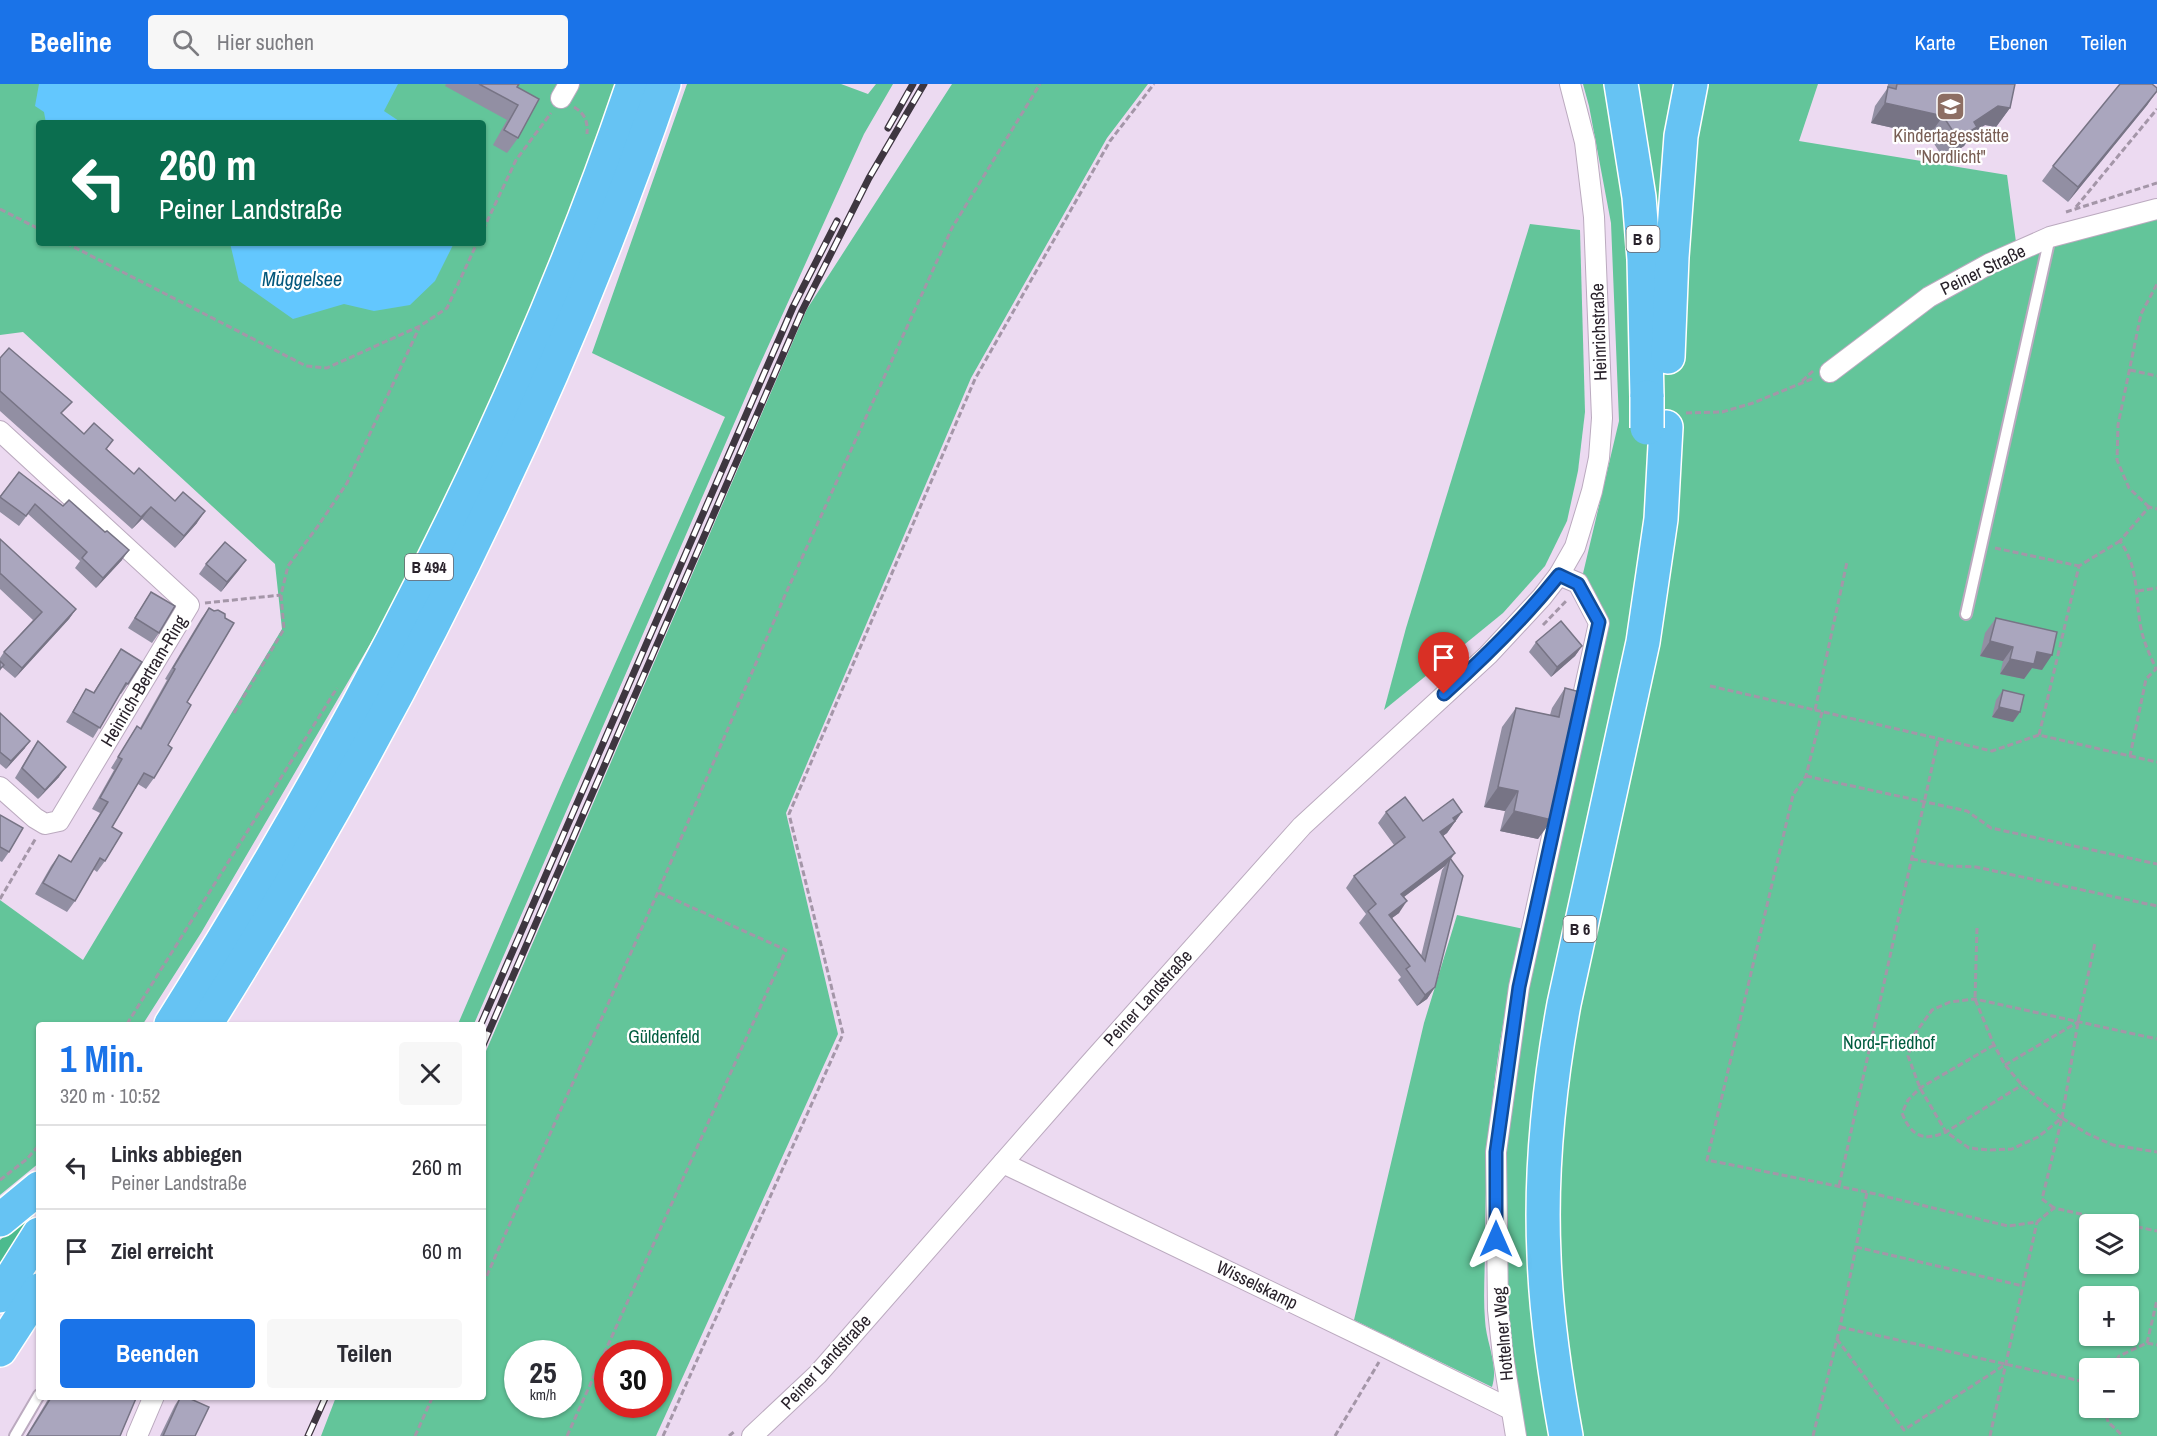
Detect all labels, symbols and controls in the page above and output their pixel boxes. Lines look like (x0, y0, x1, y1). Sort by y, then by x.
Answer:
search box (148, 15, 568, 69)
text: Beeline (30, 23, 112, 61)
icon: search (169, 26, 202, 59)
text: Hier suchen (217, 27, 314, 57)
text: Karte (1915, 28, 1956, 57)
text: Ebenen (1989, 28, 2048, 57)
text: Teilen (2081, 28, 2127, 57)
school or university icon: Kindertagesstätte "Nordlicht" (1935, 91, 1967, 123)
place label: Kindertagesstätte "Nordlicht" (1893, 123, 2009, 169)
text: 260 m (159, 137, 257, 193)
icon: left (60, 144, 138, 222)
text: Peiner Landstraße (159, 191, 342, 227)
road number: B 6 (1626, 226, 1660, 252)
street label: Peiner Straße (1936, 238, 2030, 301)
water label: Müggelsee (262, 265, 342, 292)
street label: Heinrichstraße (1584, 283, 1613, 381)
road number: B 494 (405, 554, 453, 580)
street label: Heinrich-Bertram-Ring (94, 610, 193, 751)
pin (1418, 632, 1469, 694)
icon: arrive (1427, 641, 1460, 674)
road number: B 6 (1564, 916, 1596, 942)
street label: Peiner Landstraße (1097, 944, 1198, 1051)
park label: Güldenfeld (628, 1024, 700, 1049)
park label: Nord-Friedhof (1843, 1030, 1936, 1055)
text: 1 Min. (60, 1035, 144, 1083)
button: close (399, 1042, 462, 1105)
text: 320 m · 10:52 (60, 1082, 160, 1109)
text: Links abbiegen (111, 1139, 242, 1169)
icon: left (60, 1151, 93, 1184)
text: 260 m (412, 1152, 462, 1182)
text: Peiner Landstraße (111, 1169, 247, 1196)
position arrow (1464, 1207, 1528, 1271)
map controls (2079, 1214, 2139, 1418)
button: layers (2079, 1214, 2139, 1274)
icon: arrive (60, 1235, 93, 1268)
text: Ziel erreicht (111, 1236, 213, 1266)
text: 60 m (422, 1236, 462, 1266)
street label: Wisselskamp (1212, 1254, 1302, 1315)
street label: Hottelner Weg (1486, 1285, 1519, 1382)
button: + (2079, 1286, 2139, 1346)
street label: Peiner Landstraße (775, 1308, 876, 1415)
button: Beenden (60, 1319, 255, 1388)
button: Teilen (267, 1319, 462, 1388)
speed limit sign: 30 (594, 1340, 672, 1418)
text: 25 (529, 1352, 557, 1392)
button: − (2079, 1358, 2139, 1418)
text: km/h (530, 1384, 556, 1405)

